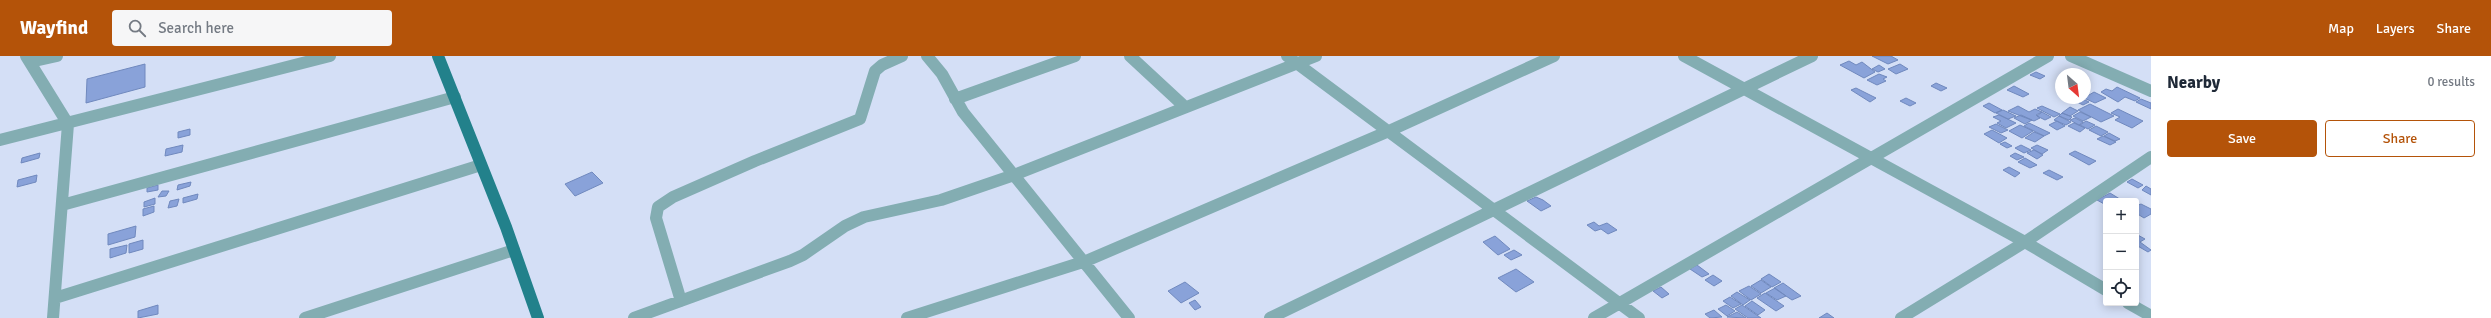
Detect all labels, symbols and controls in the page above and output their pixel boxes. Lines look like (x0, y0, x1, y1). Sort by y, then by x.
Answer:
search box (112, 10, 392, 46)
text: Wayfind (20, 16, 88, 40)
icon: search (126, 17, 148, 39)
text: Search here (158, 19, 234, 37)
text: Map (2328, 20, 2354, 37)
text: Layers (2376, 20, 2415, 37)
text: Share (2437, 20, 2471, 37)
north arrow (2055, 68, 2091, 104)
text: Nearby (2167, 72, 2220, 93)
text: 0 results (2427, 74, 2475, 90)
button: Save (2167, 120, 2317, 157)
button: Share (2325, 120, 2475, 157)
map controls (2103, 198, 2139, 306)
button: + (2103, 198, 2139, 234)
button: − (2103, 234, 2139, 270)
button: locate (2103, 270, 2139, 306)

